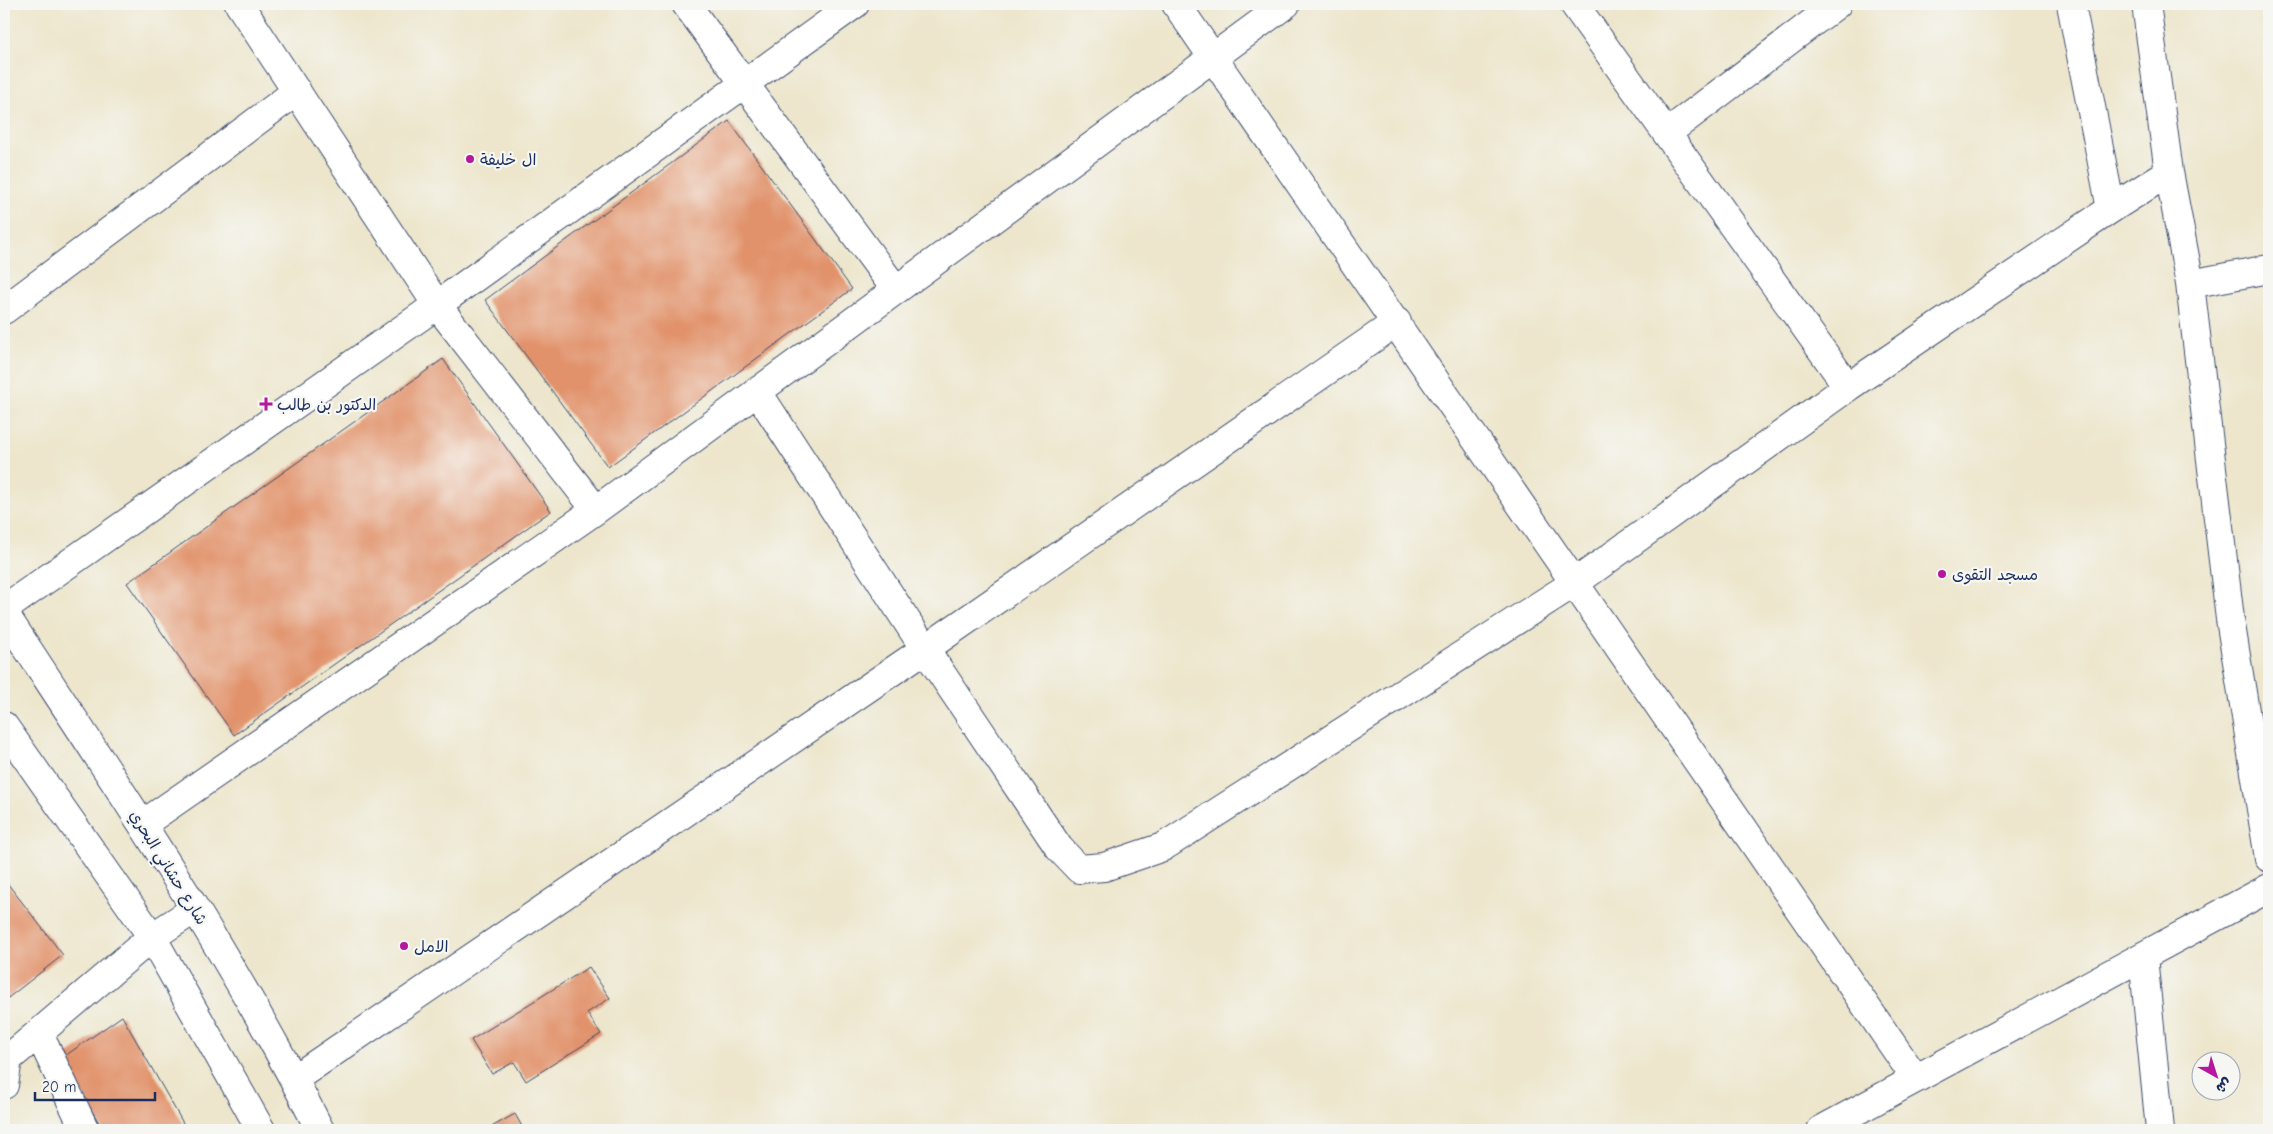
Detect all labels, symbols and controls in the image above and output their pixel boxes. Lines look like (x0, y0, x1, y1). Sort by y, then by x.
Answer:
place label: ال خليفة (480, 151, 536, 169)
marker: ال خليفة (464, 153, 476, 165)
place label: الدكتور بن طالب (277, 396, 376, 415)
marker: الدكتور بن طالب (259, 397, 273, 411)
place label: مسجد التقوى (1952, 566, 2038, 585)
marker: مسجد التقوى (1936, 568, 1948, 580)
street label: شارع حشاني البحري (121, 807, 211, 931)
place label: الامل (414, 938, 448, 956)
marker: الامل (398, 940, 410, 952)
north arrow (2190, 1052, 2240, 1102)
scale bar (35, 1069, 155, 1101)
text: ش (2213, 1074, 2235, 1097)
text: 20 m (42, 1078, 76, 1096)

